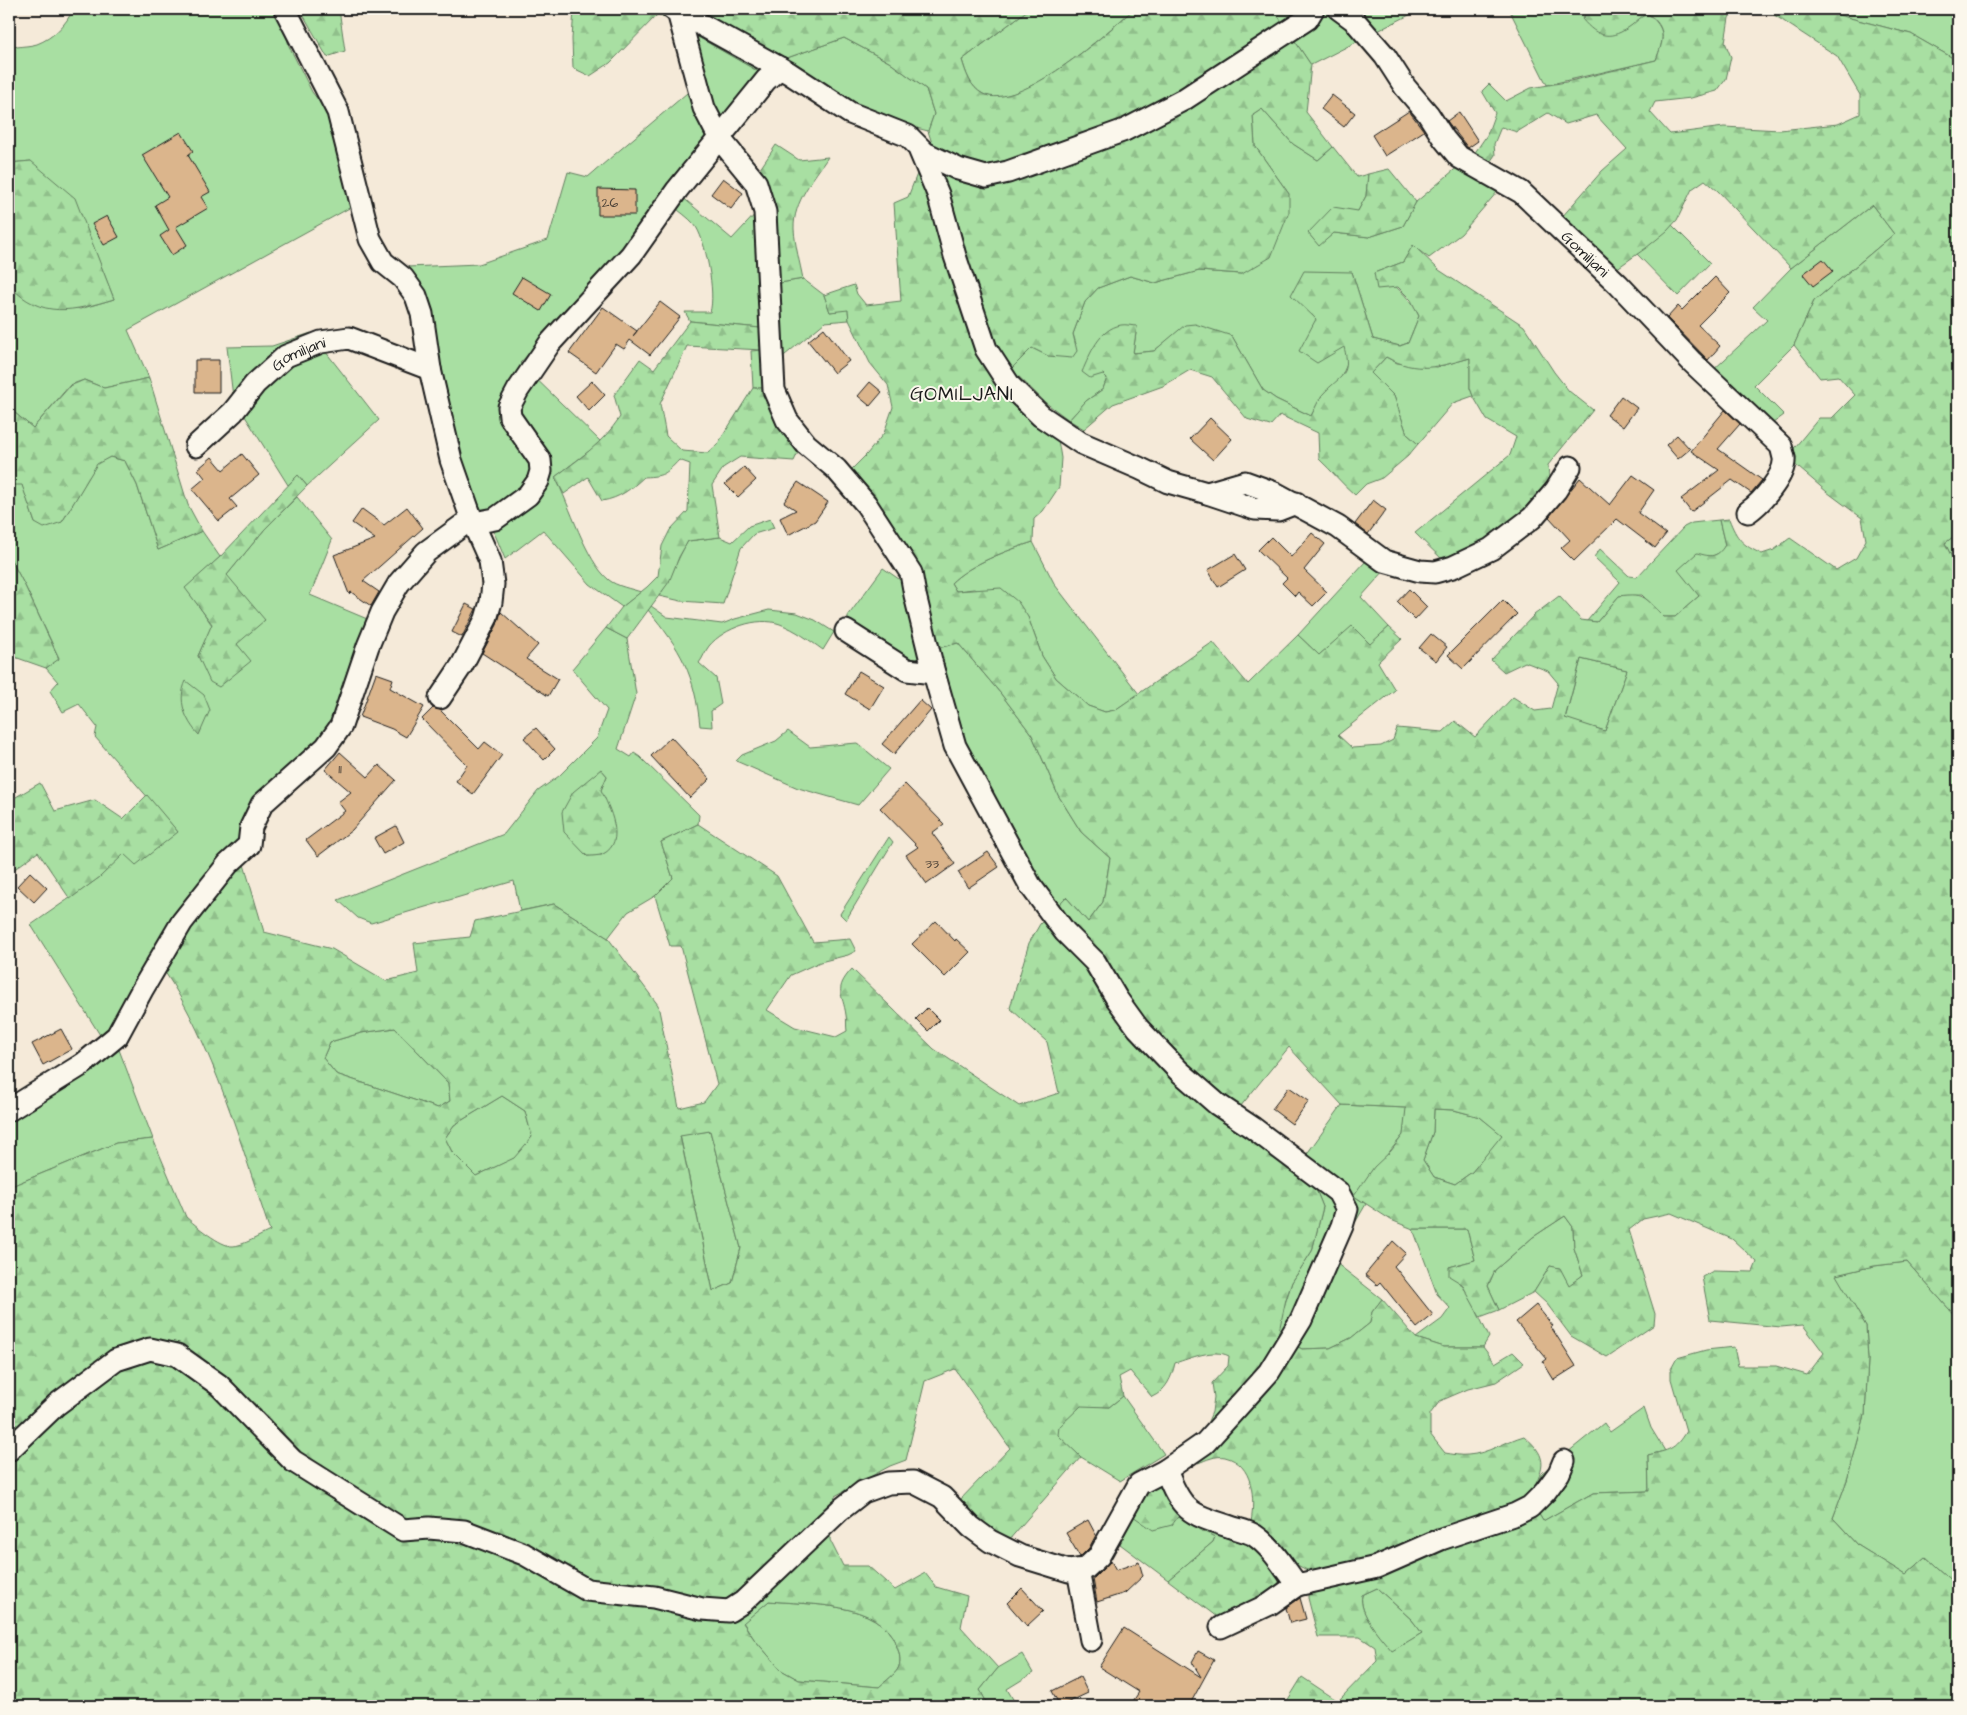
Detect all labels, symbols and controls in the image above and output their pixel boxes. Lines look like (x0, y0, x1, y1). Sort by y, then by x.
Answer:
house number: 26 (602, 193, 619, 213)
street label: Gomiljani (1556, 226, 1614, 283)
street label: Gomiljani (267, 331, 327, 376)
district label: GOMILJANI (910, 381, 1014, 408)
house number: 11 (338, 759, 342, 779)
house number: 33 (925, 854, 939, 874)

